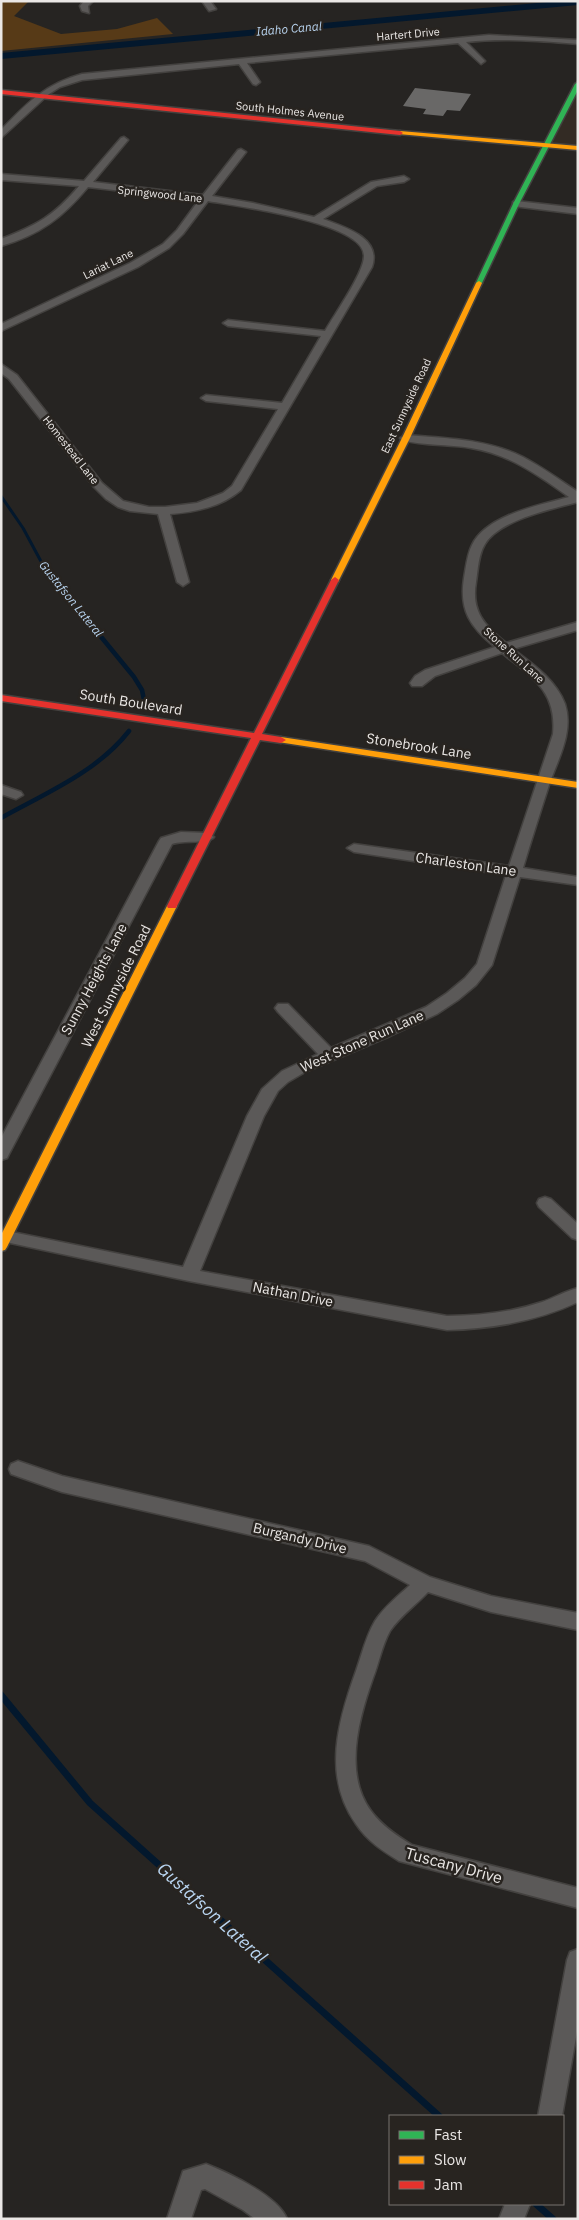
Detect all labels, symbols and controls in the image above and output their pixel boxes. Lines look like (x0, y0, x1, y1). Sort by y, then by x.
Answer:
water label: Idaho Canal (255, 18, 323, 39)
street label: Hartert Drive (376, 24, 440, 44)
street label: South Holmes Avenue (235, 98, 345, 124)
street label: Springwood Lane (117, 183, 203, 205)
street label: Lariat Lane (81, 246, 135, 282)
street label: East Sunnyside Road (378, 356, 434, 456)
street label: Homestead Lane (40, 413, 102, 487)
water label: Gustafson Lateral (36, 558, 107, 640)
street label: Stone Run Lane (481, 624, 547, 686)
street label: South Boulevard (78, 685, 184, 719)
street label: Stonebrook Lane (365, 729, 473, 763)
street label: Charleston Lane (414, 848, 518, 880)
street label: Sunny Heights Lane (57, 920, 131, 1038)
street label: West Sunnyside Road (77, 922, 155, 1050)
street label: West Stone Run Lane (298, 1006, 427, 1076)
street label: Nathan Drive (251, 1277, 335, 1311)
street label: Burgandy Drive (251, 1518, 349, 1558)
street label: Tuscany Drive (403, 1842, 505, 1888)
water label: Gustafson Lateral (153, 1857, 272, 1968)
legend (389, 2115, 564, 2205)
text: Fast (434, 2125, 462, 2144)
text: Slow (434, 2150, 467, 2169)
text: Jam (434, 2175, 463, 2194)

